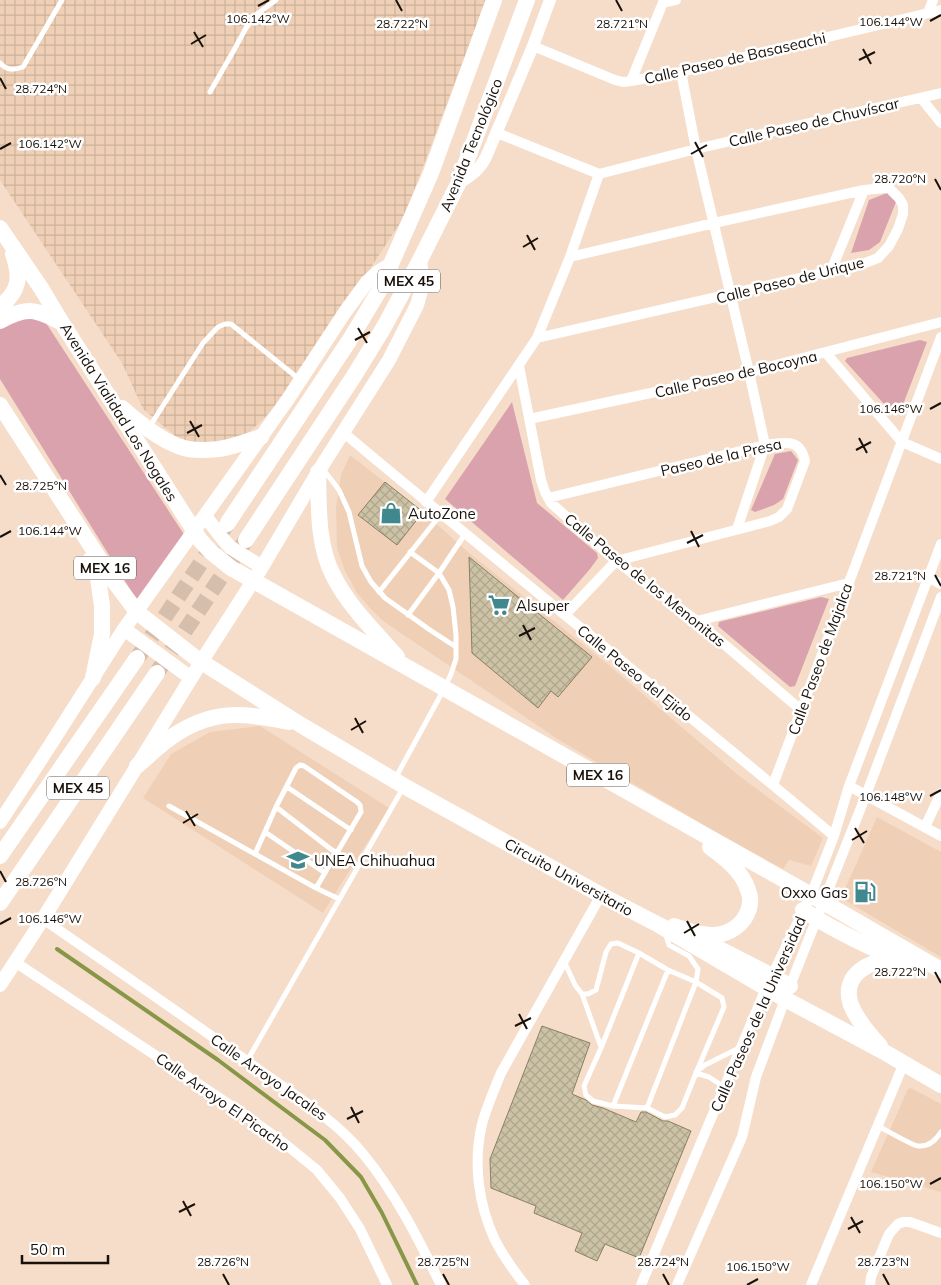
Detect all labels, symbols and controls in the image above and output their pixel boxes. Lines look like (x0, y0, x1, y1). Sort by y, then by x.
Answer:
text: 106.142°W (226, 11, 290, 26)
text: 106.144°W (859, 14, 923, 29)
text: 28.722°N (376, 16, 428, 31)
text: 28.721°N (596, 16, 648, 31)
street label: Calle Paseo de Basaseachi (642, 28, 828, 88)
street label: Avenida Tecnológico (436, 75, 506, 215)
text: 28.724°N (15, 81, 67, 96)
street label: Calle Paseo de Chuvíscar (727, 93, 902, 151)
text: 106.142°W (18, 136, 82, 151)
text: 28.720°N (874, 171, 926, 186)
street label: Calle Paseo de Urique (714, 252, 866, 308)
road number: MEX 45 (378, 270, 440, 292)
street label: Avenida Vialidad Los Nogales (56, 319, 182, 505)
street label: Calle Paseo de Bocoyna (653, 346, 819, 402)
text: 106.146°W (859, 401, 923, 416)
street label: Paseo de la Presa (659, 434, 783, 480)
text: 28.725°N (15, 478, 67, 493)
shop icon: AutoZone (378, 500, 404, 526)
place label: AutoZone (408, 504, 476, 523)
street label: Calle Paseo de los Menonitas (561, 509, 729, 651)
text: 106.144°W (18, 523, 82, 538)
road number: MEX 16 (74, 556, 136, 580)
text: 28.721°N (874, 568, 926, 583)
street label: Calle Paseo de Majalca (784, 580, 856, 738)
supermarket icon: Alsuper (486, 592, 512, 618)
place label: Alsuper (516, 596, 570, 615)
street label: Calle Paseo del Ejido (573, 621, 697, 725)
road number: MEX 16 (567, 764, 629, 786)
road number: MEX 45 (47, 776, 109, 800)
text: 106.148°W (859, 789, 923, 804)
street label: Circuito Universitario (501, 834, 637, 920)
school or university icon: UNEA Chihuahua (285, 847, 311, 873)
place label: UNEA Chihuahua (314, 851, 435, 870)
text: 28.726°N (15, 874, 67, 889)
fuel station icon: Oxxo Gas (852, 879, 878, 905)
place label: Oxxo Gas (781, 883, 848, 902)
text: 106.146°W (18, 911, 82, 926)
street label: Calle Paseos de la Universidad (706, 913, 810, 1115)
text: 28.722°N (874, 964, 926, 979)
street label: Calle Arroyo Jacales (207, 1030, 331, 1124)
street label: Calle Arroyo El Picacho (152, 1048, 294, 1156)
text: 106.150°W (859, 1176, 923, 1191)
scale bar (22, 1232, 109, 1264)
text: 50 m (30, 1240, 65, 1259)
text: 28.726°N (197, 1254, 249, 1269)
text: 28.725°N (417, 1254, 469, 1269)
text: 28.724°N (637, 1254, 689, 1269)
text: 28.723°N (857, 1254, 909, 1269)
text: 106.150°W (726, 1259, 790, 1274)

